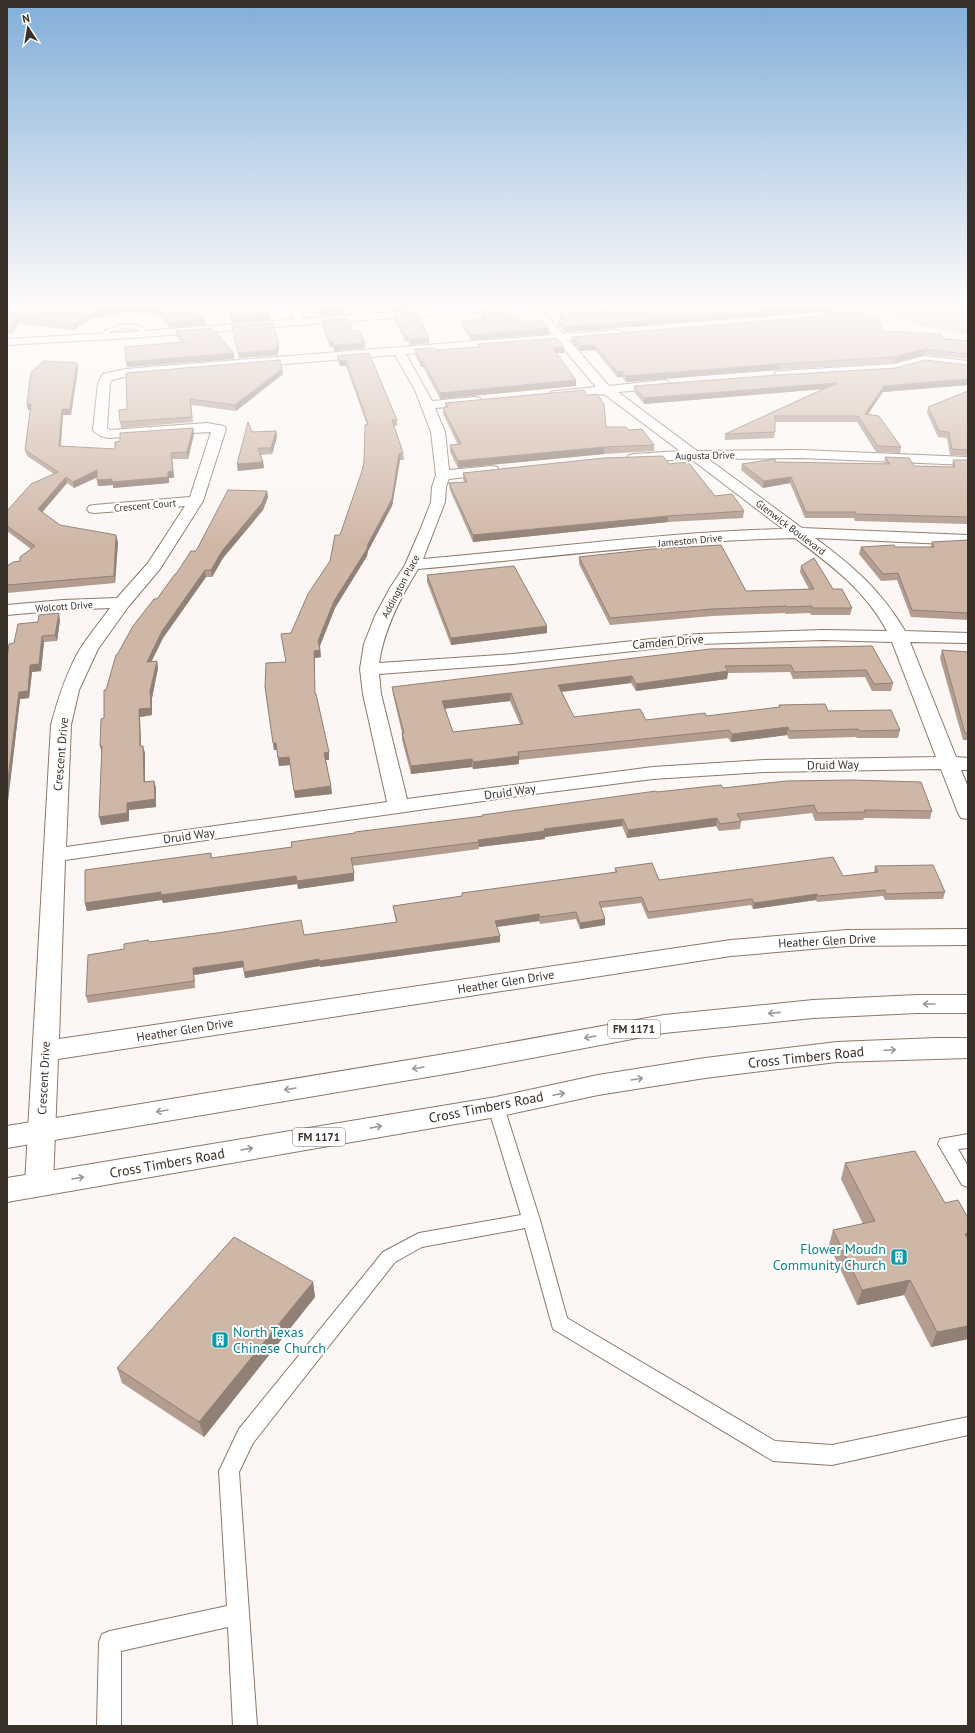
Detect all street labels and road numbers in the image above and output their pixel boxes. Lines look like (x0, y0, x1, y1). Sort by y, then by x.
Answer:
street label: Augusta Drive (675, 448, 735, 463)
street label: Crescent Court (113, 496, 177, 515)
street label: Glenwick Boulevard (753, 497, 828, 558)
street label: Jameston Drive (656, 531, 723, 550)
street label: Addington Place (378, 552, 423, 620)
street label: Wolcott Drive (35, 598, 93, 615)
street label: Camden Drive (632, 631, 704, 652)
street label: Crescent Drive (50, 717, 71, 791)
street label: Druid Way (807, 757, 860, 772)
street label: Druid Way (483, 780, 537, 803)
street label: Druid Way (162, 824, 216, 847)
street label: Heather Glen Drive (778, 930, 876, 951)
street label: Heather Glen Drive (456, 966, 555, 997)
street label: Heather Glen Drive (135, 1014, 234, 1045)
road number: FM 1171 (608, 1020, 660, 1038)
street label: Crescent Drive (34, 1041, 53, 1115)
street label: Cross Timbers Road (747, 1042, 865, 1072)
street label: Cross Timbers Road (427, 1087, 545, 1127)
road number: FM 1171 (293, 1128, 345, 1146)
street label: Cross Timbers Road (108, 1144, 226, 1182)

